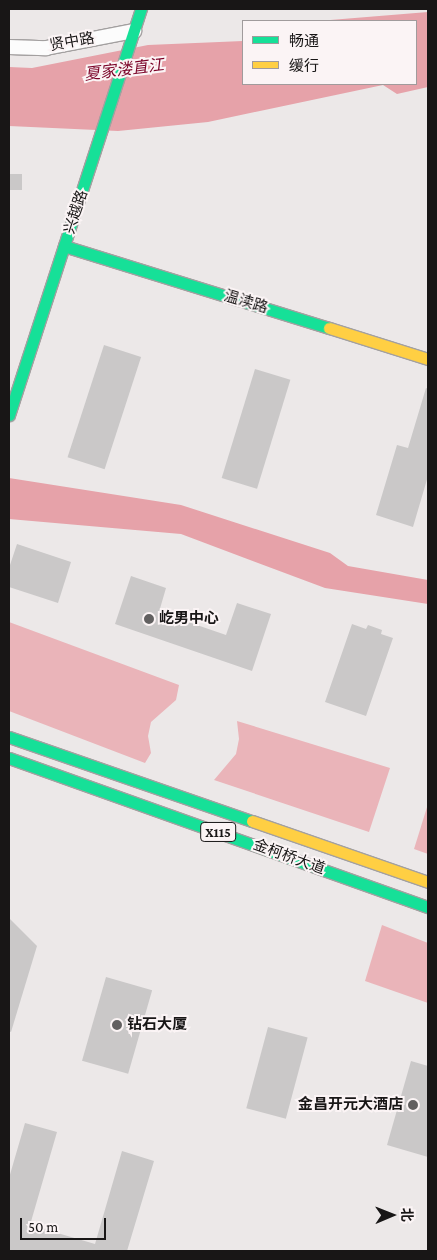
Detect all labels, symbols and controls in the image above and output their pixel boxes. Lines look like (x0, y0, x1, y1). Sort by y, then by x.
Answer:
legend (242, 20, 417, 85)
street label: 贤中路 (48, 29, 96, 55)
text: 畅通 (289, 33, 319, 49)
water label: 夏家溇直江 (83, 56, 165, 84)
text: 缓行 (289, 58, 319, 74)
street label: 兴越路 (60, 188, 92, 236)
street label: 温渎路 (222, 287, 270, 317)
place label: 屹男中心 (159, 610, 219, 628)
marker: 屹男中心 (143, 613, 155, 625)
road number: X115 (199, 820, 237, 844)
street label: 金柯桥大道 (251, 836, 327, 878)
place label: 钻石大厦 (127, 1016, 187, 1034)
marker: 钻石大厦 (111, 1019, 123, 1031)
place label: 金昌开元大酒店 (298, 1096, 403, 1114)
marker: 金昌开元大酒店 (407, 1099, 419, 1111)
north arrow (367, 1190, 417, 1240)
scale bar (22, 1208, 109, 1240)
text: 北 (399, 1208, 415, 1222)
text: 50 m (28, 1219, 58, 1235)

